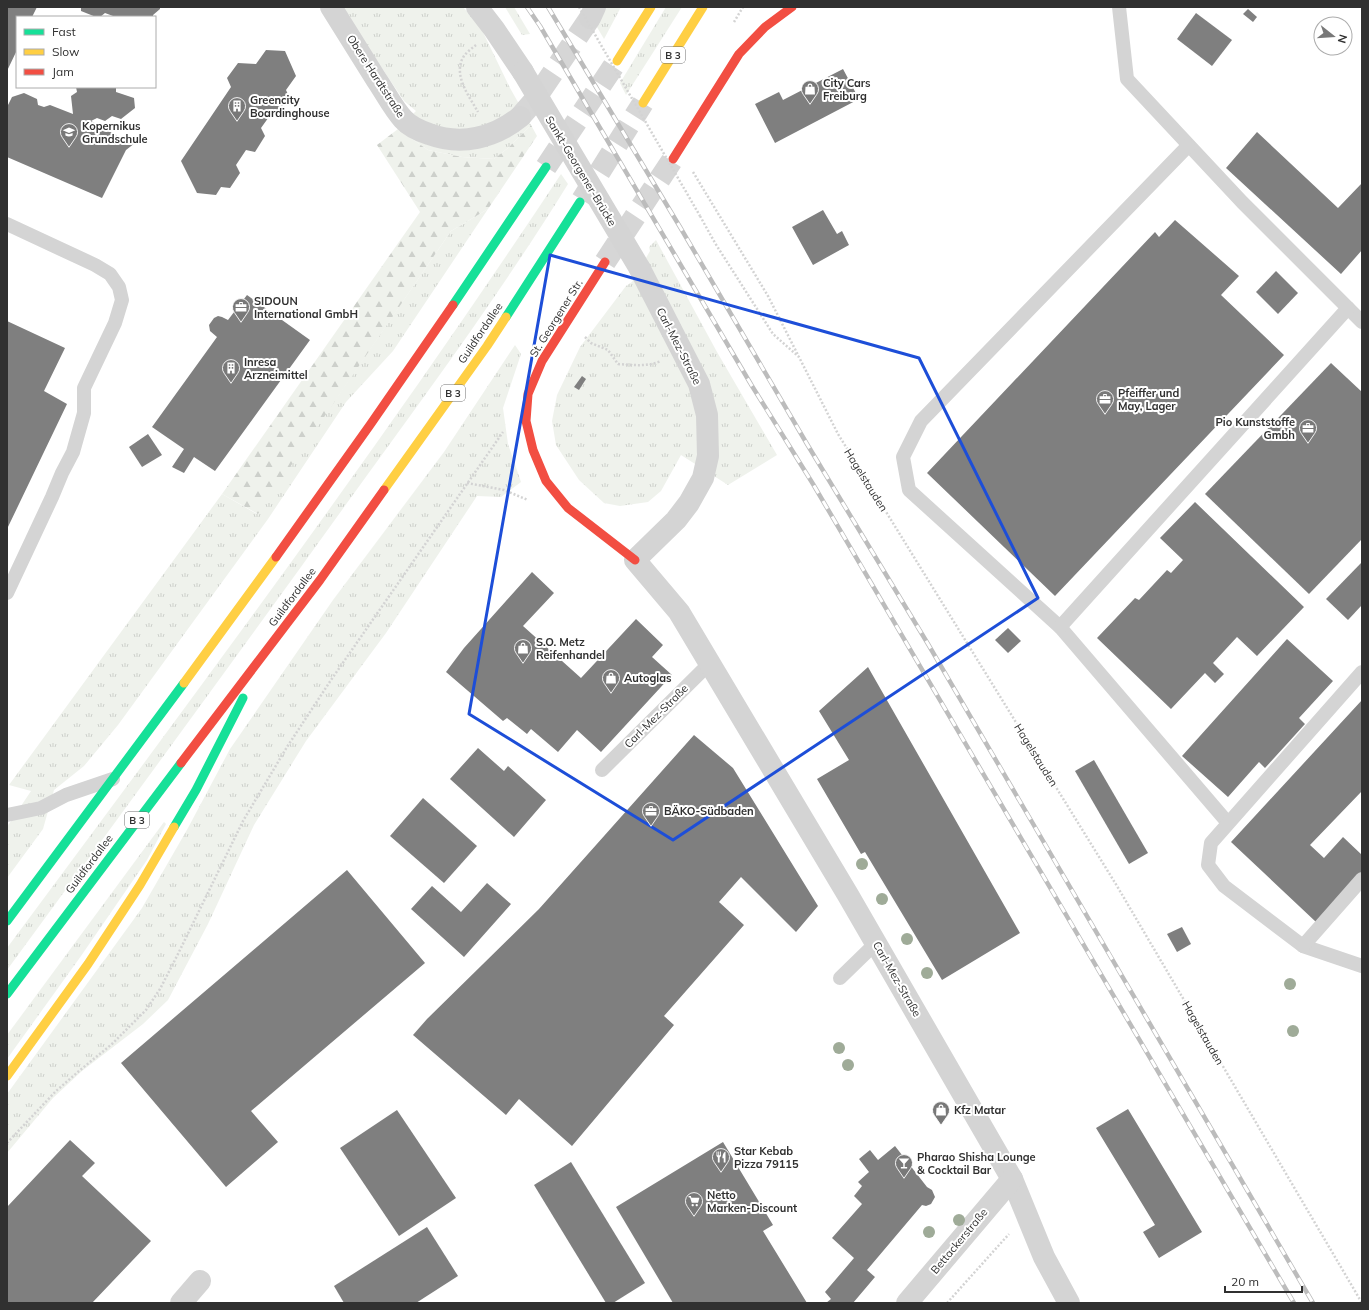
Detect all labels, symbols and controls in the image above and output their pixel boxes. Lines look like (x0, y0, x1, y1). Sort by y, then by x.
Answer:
legend (16, 16, 156, 88)
north arrow (1313, 16, 1353, 56)
text: Fast (52, 24, 76, 39)
street label: Obere Hardtstraße (344, 32, 408, 120)
text: N (1335, 33, 1350, 45)
text: Slow (52, 44, 80, 59)
road number: B 3 (661, 47, 685, 63)
text: Jam (52, 64, 74, 79)
place label: City Cars Freiburg (823, 76, 871, 103)
shop icon: City Cars Freiburg (800, 79, 820, 104)
place label: Greencity Boardinghouse (250, 93, 330, 120)
building icon: Greencity Boardinghouse (227, 96, 247, 121)
street label: Sankt-Georgener-Brücke (542, 113, 620, 229)
place label: Kopernikus Grundschule (82, 119, 148, 146)
school or university icon: Kopernikus Grundschule (59, 122, 79, 147)
street label: St. Georgener Str. (526, 276, 586, 360)
place label: SIDOUN International GmbH (254, 294, 358, 321)
office icon: SIDOUN International GmbH (231, 297, 251, 322)
street label: Guildfordallee (455, 300, 505, 366)
street label: Carl-Mez-Straße (654, 305, 704, 387)
place label: Inresa Arzneimittel (244, 355, 308, 382)
building icon: Inresa Arzneimittel (221, 358, 241, 383)
road number: B 3 (441, 385, 465, 401)
place label: Pfeiffer und May, Lager (1118, 386, 1179, 413)
office icon: Pfeiffer und May, Lager (1095, 389, 1115, 414)
place label: Pio Kunststoffe Gmbh (1215, 415, 1295, 442)
office icon: Pio Kunststoffe Gmbh (1298, 418, 1318, 443)
street label: Hagelstauden (841, 446, 891, 514)
street label: Guildfordallee (265, 565, 319, 629)
place label: S.O. Metz Reifenhandel (536, 635, 605, 662)
shop icon: S.O. Metz Reifenhandel (513, 638, 533, 663)
shop icon: Autoglas (601, 668, 621, 693)
place label: Autoglas (624, 671, 672, 685)
street label: Carl-Mez-Straße (621, 681, 691, 751)
street label: Hagelstauden (1011, 721, 1061, 789)
office icon: BÄKO-Südbaden (641, 801, 661, 826)
place label: BÄKO-Südbaden (664, 804, 754, 818)
road number: B 3 (125, 812, 149, 828)
street label: Guildfordallee (62, 832, 116, 896)
street label: Carl-Mez-Straße (870, 939, 924, 1019)
street label: Hagelstauden (1179, 999, 1227, 1067)
shop icon: Kfz Matar (931, 1100, 951, 1125)
place label: Kfz Matar (954, 1103, 1006, 1117)
place label: Star Kebab Pizza 79115 (734, 1144, 799, 1171)
restaurant icon: Star Kebab Pizza 79115 (711, 1147, 731, 1172)
place label: Pharao Shisha Lounge & Cocktail Bar (917, 1150, 1036, 1177)
bar icon: Pharao Shisha Lounge & Cocktail Bar (894, 1153, 914, 1178)
place label: Netto Marken-Discount (707, 1188, 797, 1215)
supermarket icon: Netto Marken-Discount (684, 1191, 704, 1216)
street label: Bettackerstraße (928, 1205, 990, 1277)
scale bar (1225, 1268, 1302, 1294)
text: 20 m (1231, 1274, 1259, 1289)

